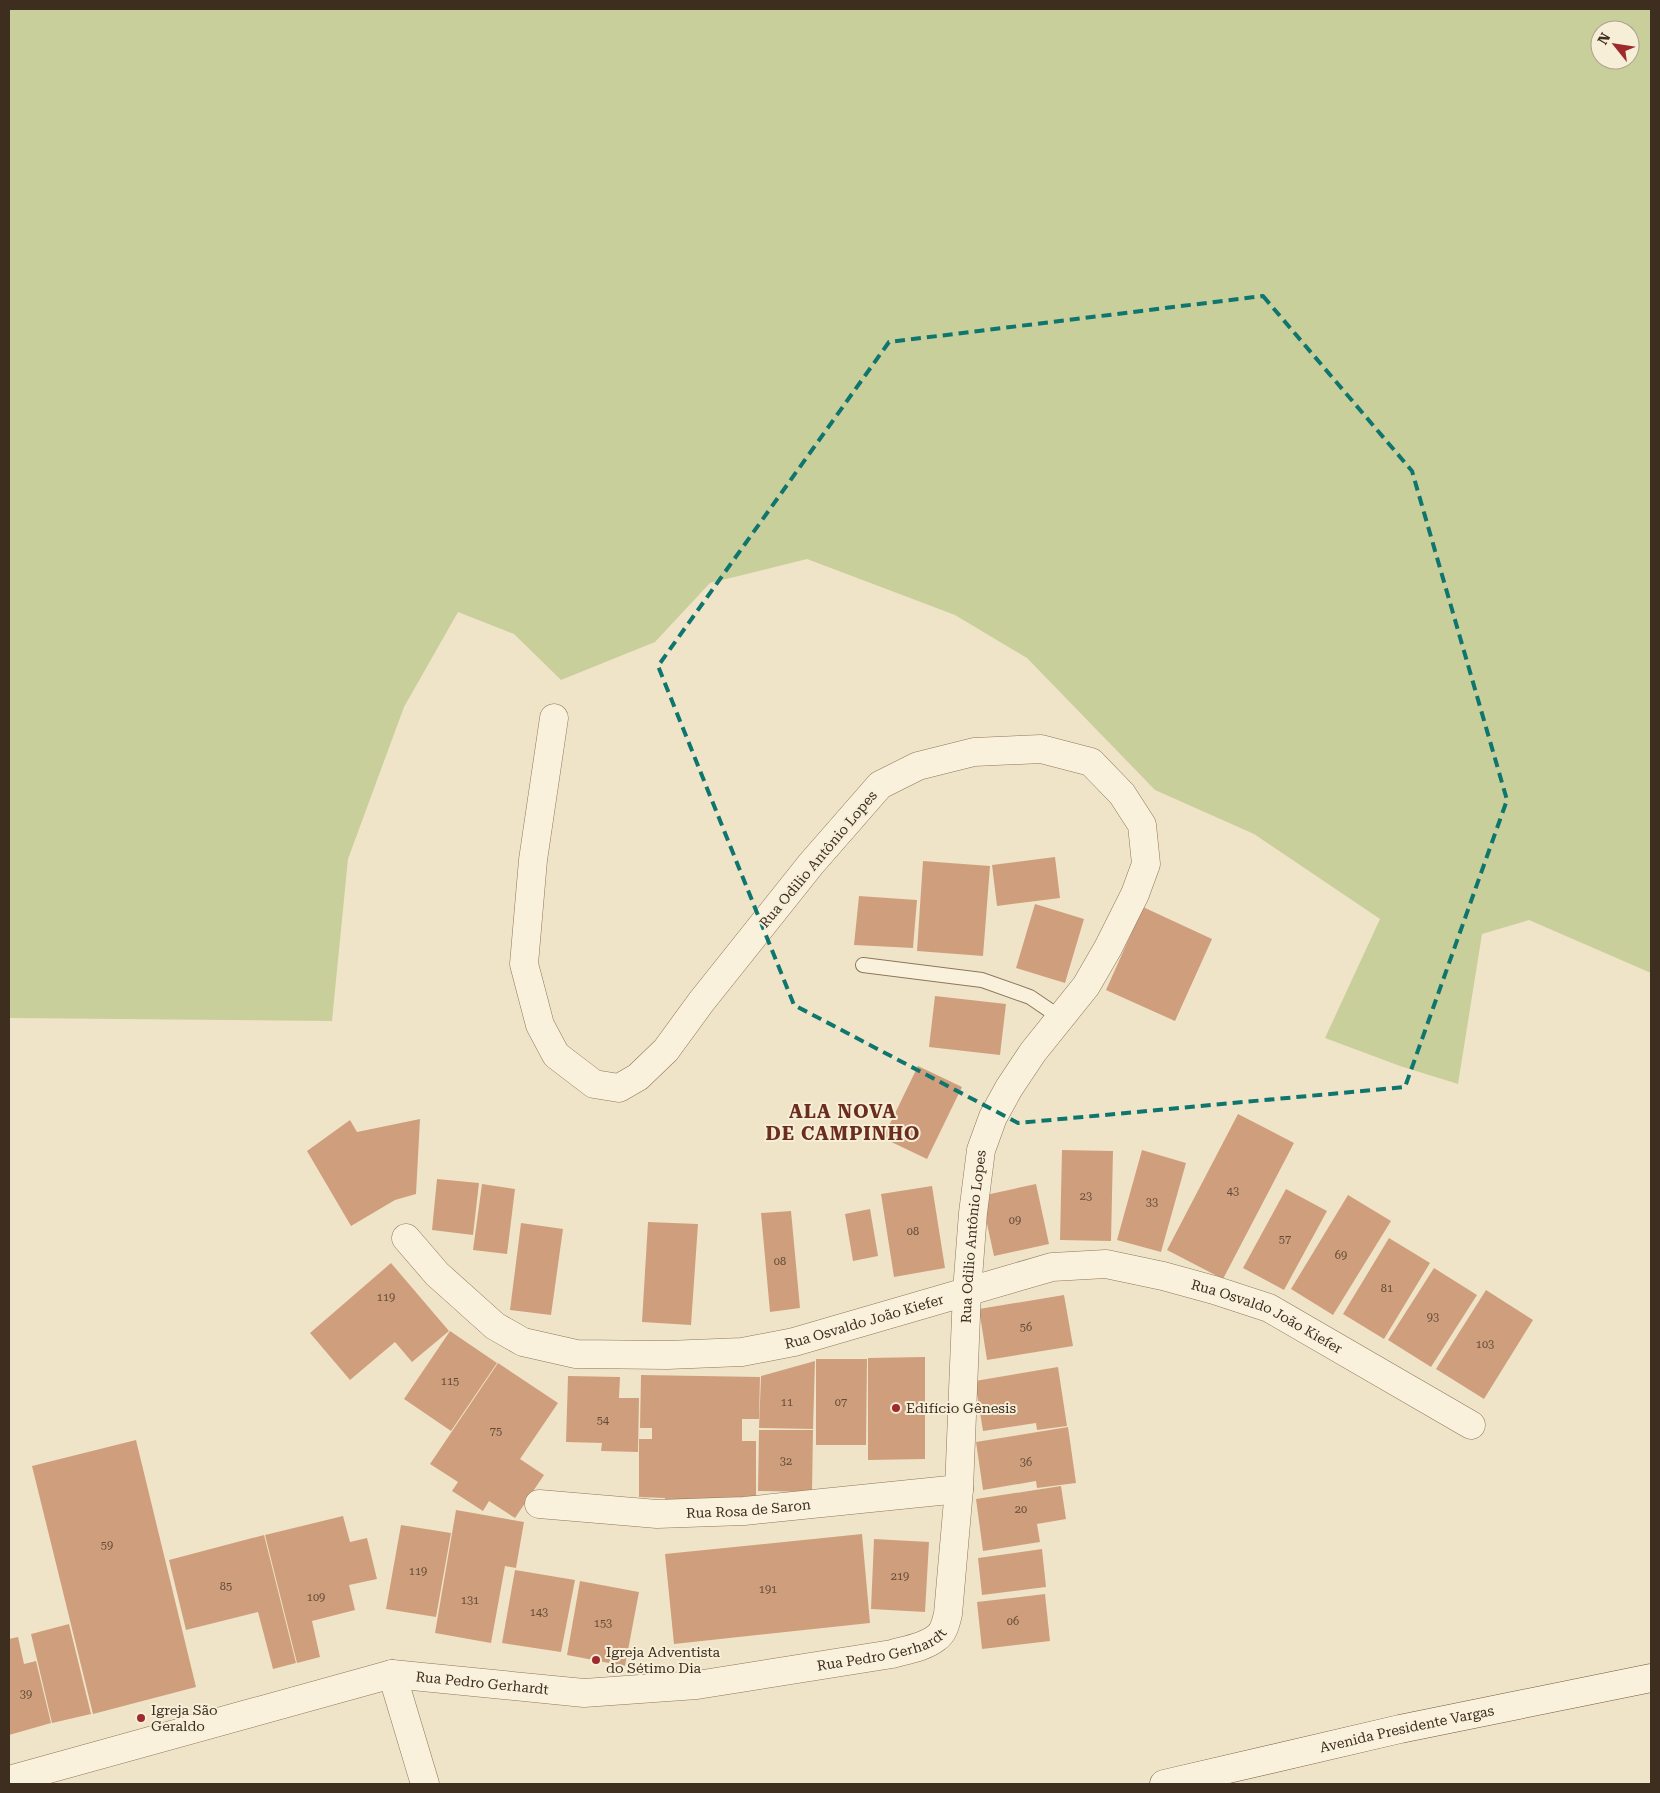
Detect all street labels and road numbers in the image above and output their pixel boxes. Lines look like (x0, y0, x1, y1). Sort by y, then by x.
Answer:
street label: Rua Odilio Antônio Lopes (756, 787, 880, 931)
street label: Rua Odilio Antônio Lopes (958, 1149, 989, 1324)
street label: Rua Osvaldo João Kiefer (1189, 1276, 1346, 1357)
street label: Rua Osvaldo João Kiefer (783, 1291, 946, 1352)
street label: Rua Rosa de Saron (686, 1496, 812, 1521)
street label: Rua Pedro Gerhardt (816, 1626, 950, 1674)
street label: Rua Pedro Gerhardt (415, 1668, 549, 1697)
street label: Avenida Presidente Vargas (1318, 1702, 1496, 1755)

